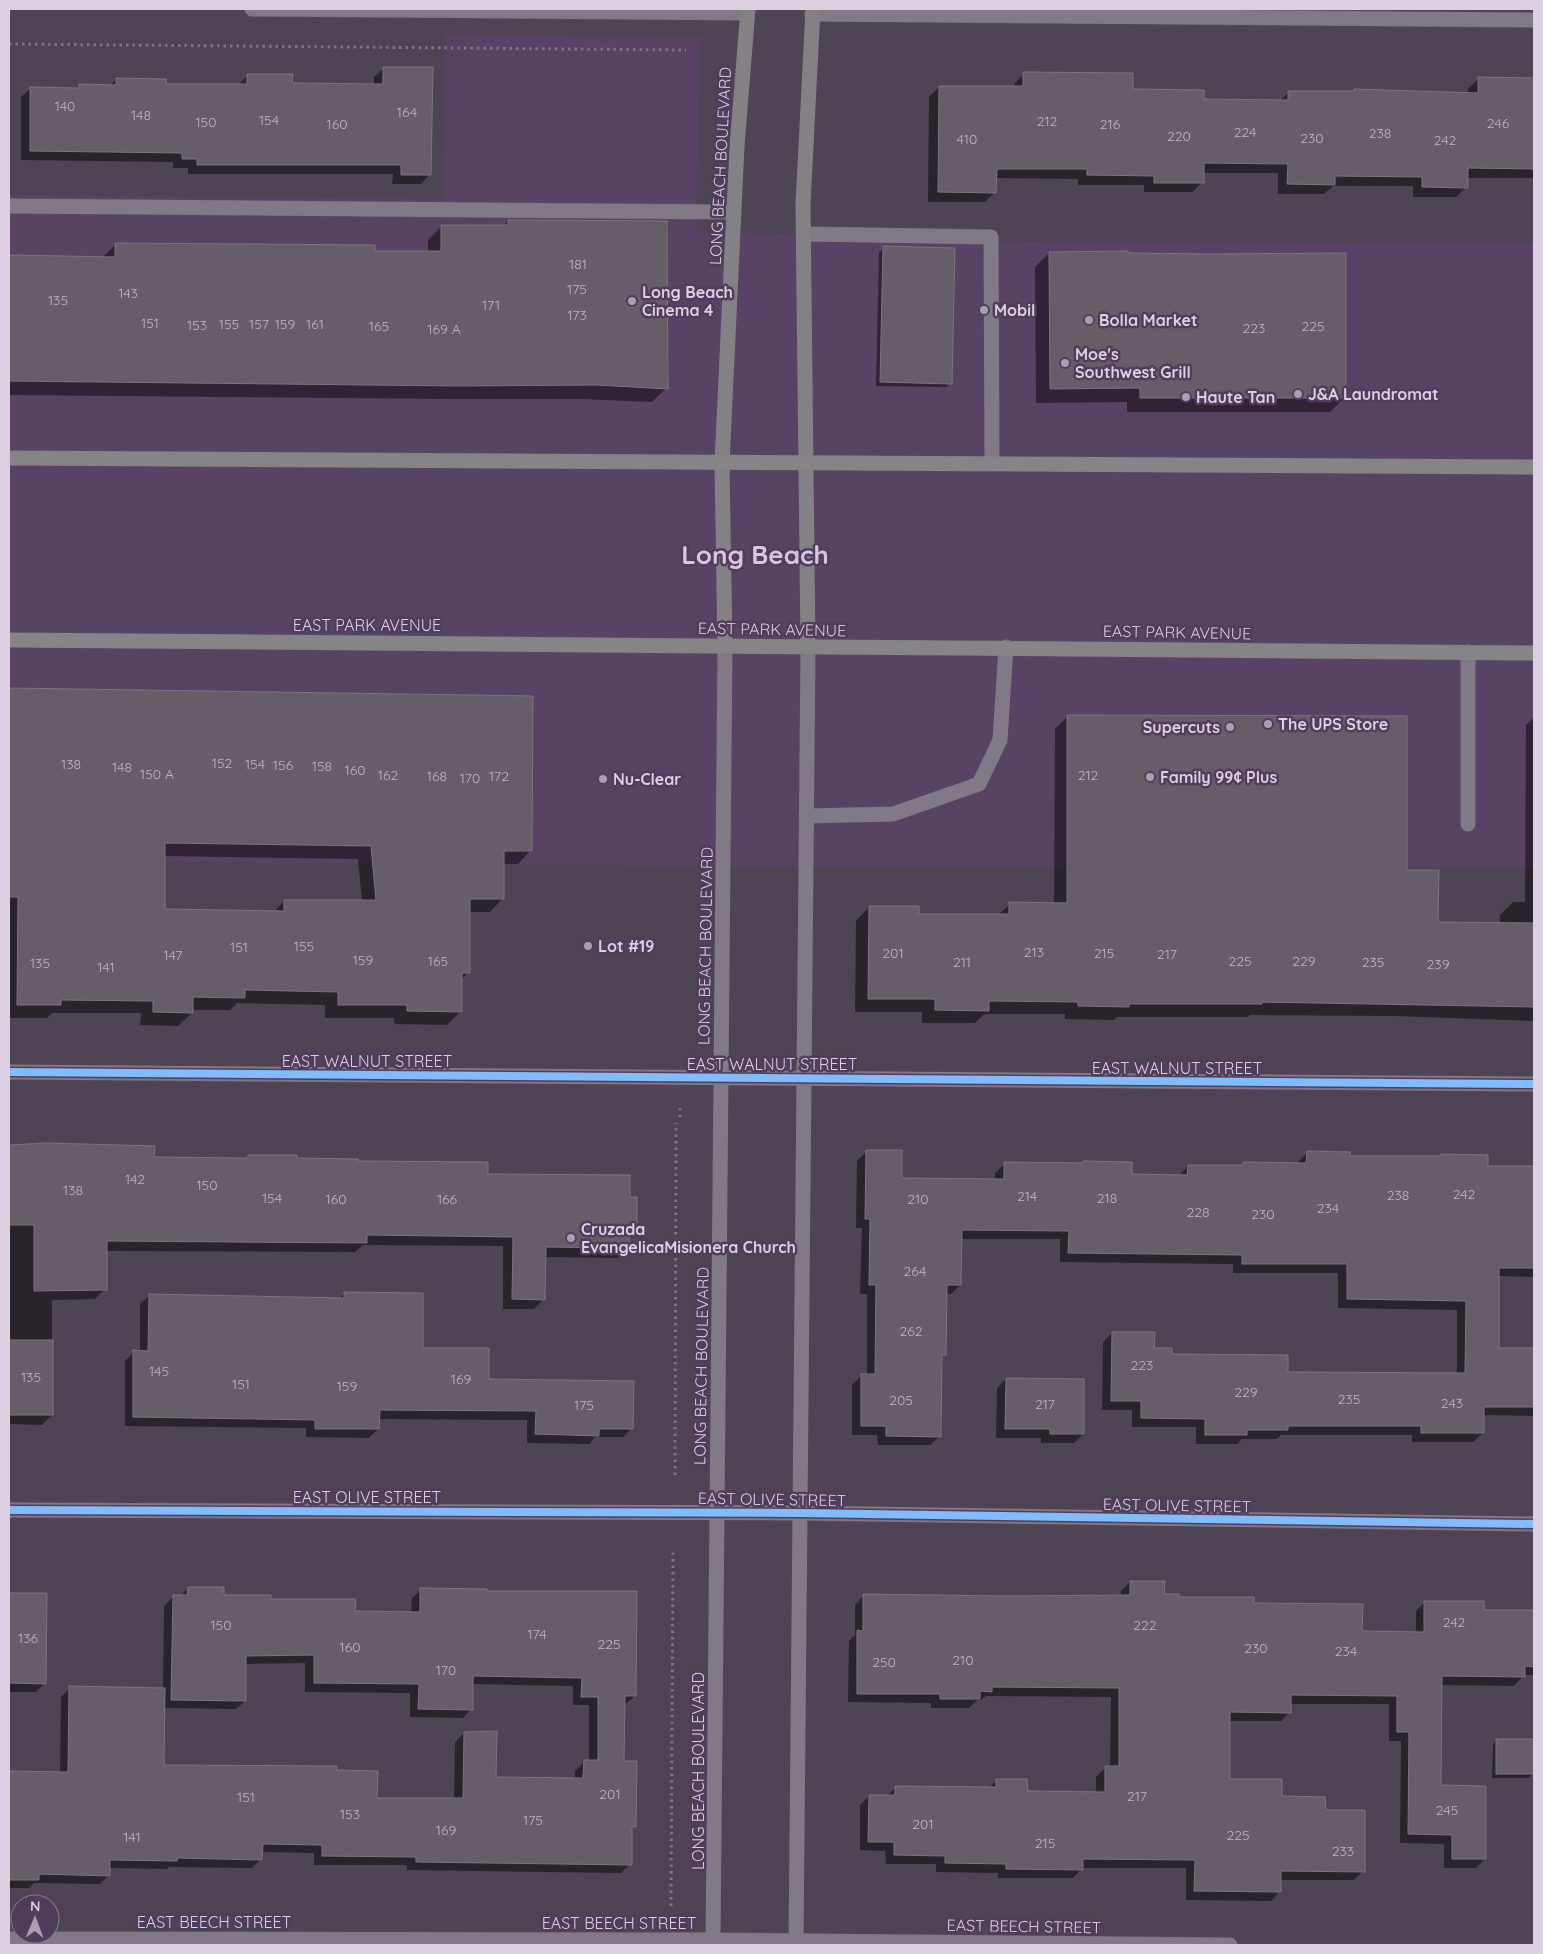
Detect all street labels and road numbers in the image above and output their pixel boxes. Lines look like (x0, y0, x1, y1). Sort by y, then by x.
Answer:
street label: LONG BEACH BOULEVARD (705, 67, 735, 265)
street label: EAST PARK AVENUE (293, 615, 441, 635)
street label: EAST PARK AVENUE (698, 618, 846, 640)
street label: EAST PARK AVENUE (1103, 621, 1251, 643)
street label: LONG BEACH BOULEVARD (693, 847, 717, 1045)
street label: EAST WALNUT STREET (282, 1051, 453, 1071)
street label: EAST WALNUT STREET (687, 1054, 858, 1074)
street label: EAST WALNUT STREET (1092, 1058, 1263, 1078)
street label: LONG BEACH BOULEVARD (689, 1267, 713, 1465)
street label: EAST OLIVE STREET (293, 1487, 442, 1507)
street label: EAST OLIVE STREET (698, 1488, 847, 1510)
street label: EAST OLIVE STREET (1103, 1494, 1252, 1516)
street label: LONG BEACH BOULEVARD (688, 1672, 708, 1870)
street label: EAST BEECH STREET (137, 1912, 292, 1932)
street label: EAST BEECH STREET (542, 1913, 697, 1933)
street label: EAST BEECH STREET (947, 1915, 1102, 1937)

